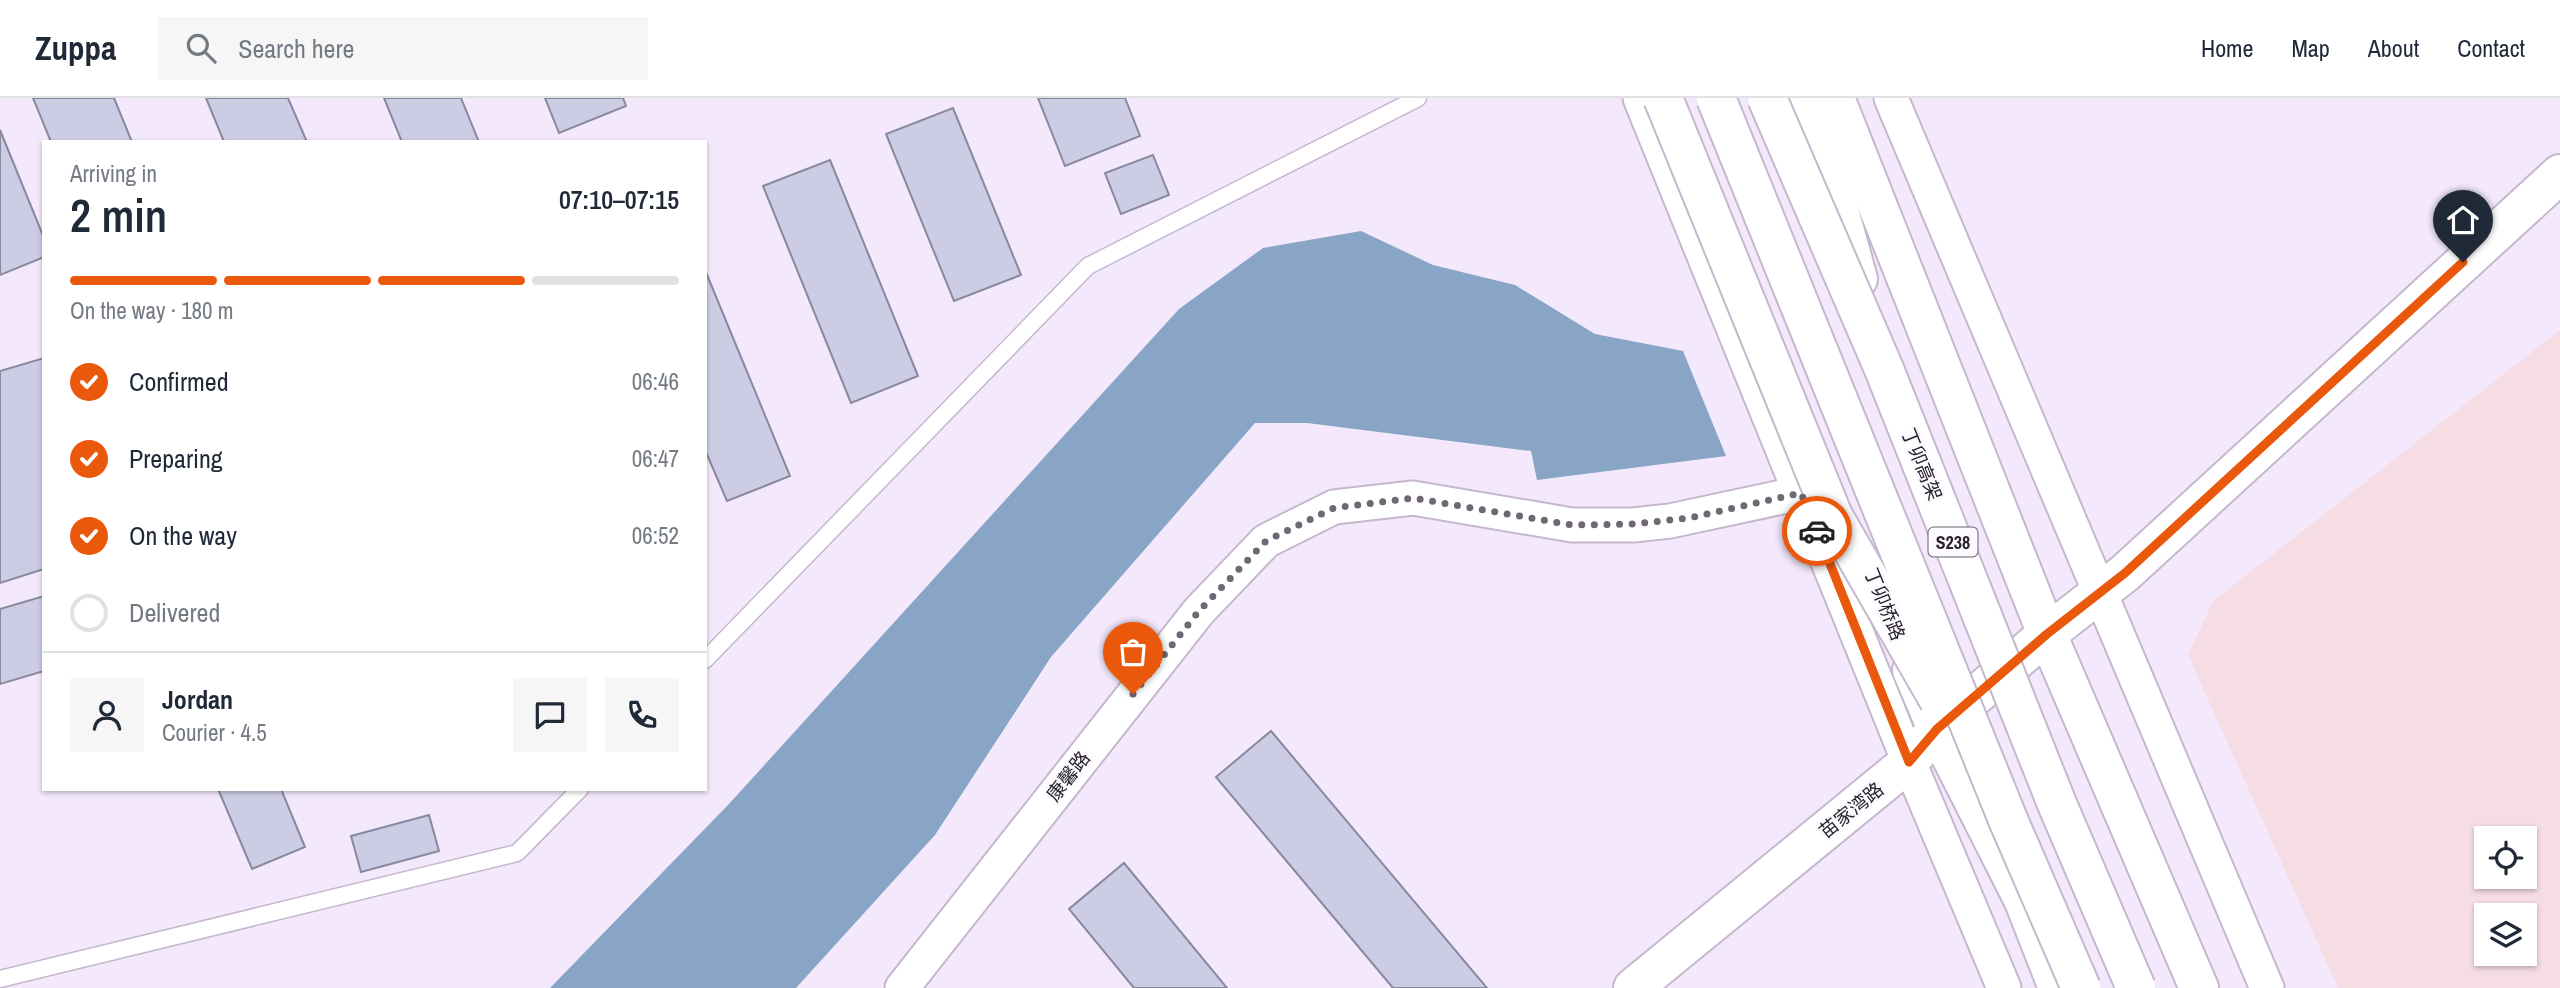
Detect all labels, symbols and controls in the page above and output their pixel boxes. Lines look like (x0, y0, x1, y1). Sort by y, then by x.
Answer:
search box (158, 17, 648, 80)
text: Zuppa (35, 26, 116, 70)
icon: search (182, 29, 220, 67)
text: Search here (238, 31, 354, 66)
text: Home (2201, 32, 2253, 64)
text: Map (2291, 32, 2330, 64)
text: About (2368, 32, 2419, 64)
text: Contact (2457, 32, 2525, 64)
text: Arriving in (70, 158, 157, 189)
text: 07:10–07:15 (559, 182, 679, 217)
text: 2 min (70, 184, 167, 246)
pin (2433, 190, 2493, 262)
icon: home (2444, 201, 2482, 239)
text: On the way · 180 m (70, 295, 234, 326)
icon: check (70, 363, 108, 401)
text: Confirmed (129, 364, 229, 399)
text: 06:46 (632, 366, 679, 397)
street label: 丁卯高架 (1896, 424, 1948, 504)
icon: check (70, 440, 108, 478)
text: Preparing (129, 441, 223, 476)
text: 06:47 (632, 443, 679, 474)
courier (1782, 496, 1852, 566)
icon: car (1798, 512, 1836, 550)
icon: check (70, 517, 108, 555)
text: On the way (129, 518, 237, 553)
text: 06:52 (632, 520, 679, 551)
road number: S238 (1928, 528, 1978, 556)
street label: 丁卯桥路 (1859, 564, 1911, 644)
text: Delivered (129, 595, 220, 630)
pin (1103, 622, 1163, 694)
icon: bag (1114, 633, 1152, 671)
button: person (70, 678, 144, 752)
button: chat (513, 678, 587, 752)
button: phone (605, 678, 679, 752)
text: Jordan (162, 682, 233, 717)
text: Courier · 4.5 (162, 717, 267, 748)
street label: 康馨路 (1040, 746, 1096, 806)
street label: 苗家湾路 (1813, 776, 1889, 844)
map controls (2474, 826, 2537, 966)
button: locate (2474, 826, 2537, 889)
button: layers (2474, 903, 2537, 966)

